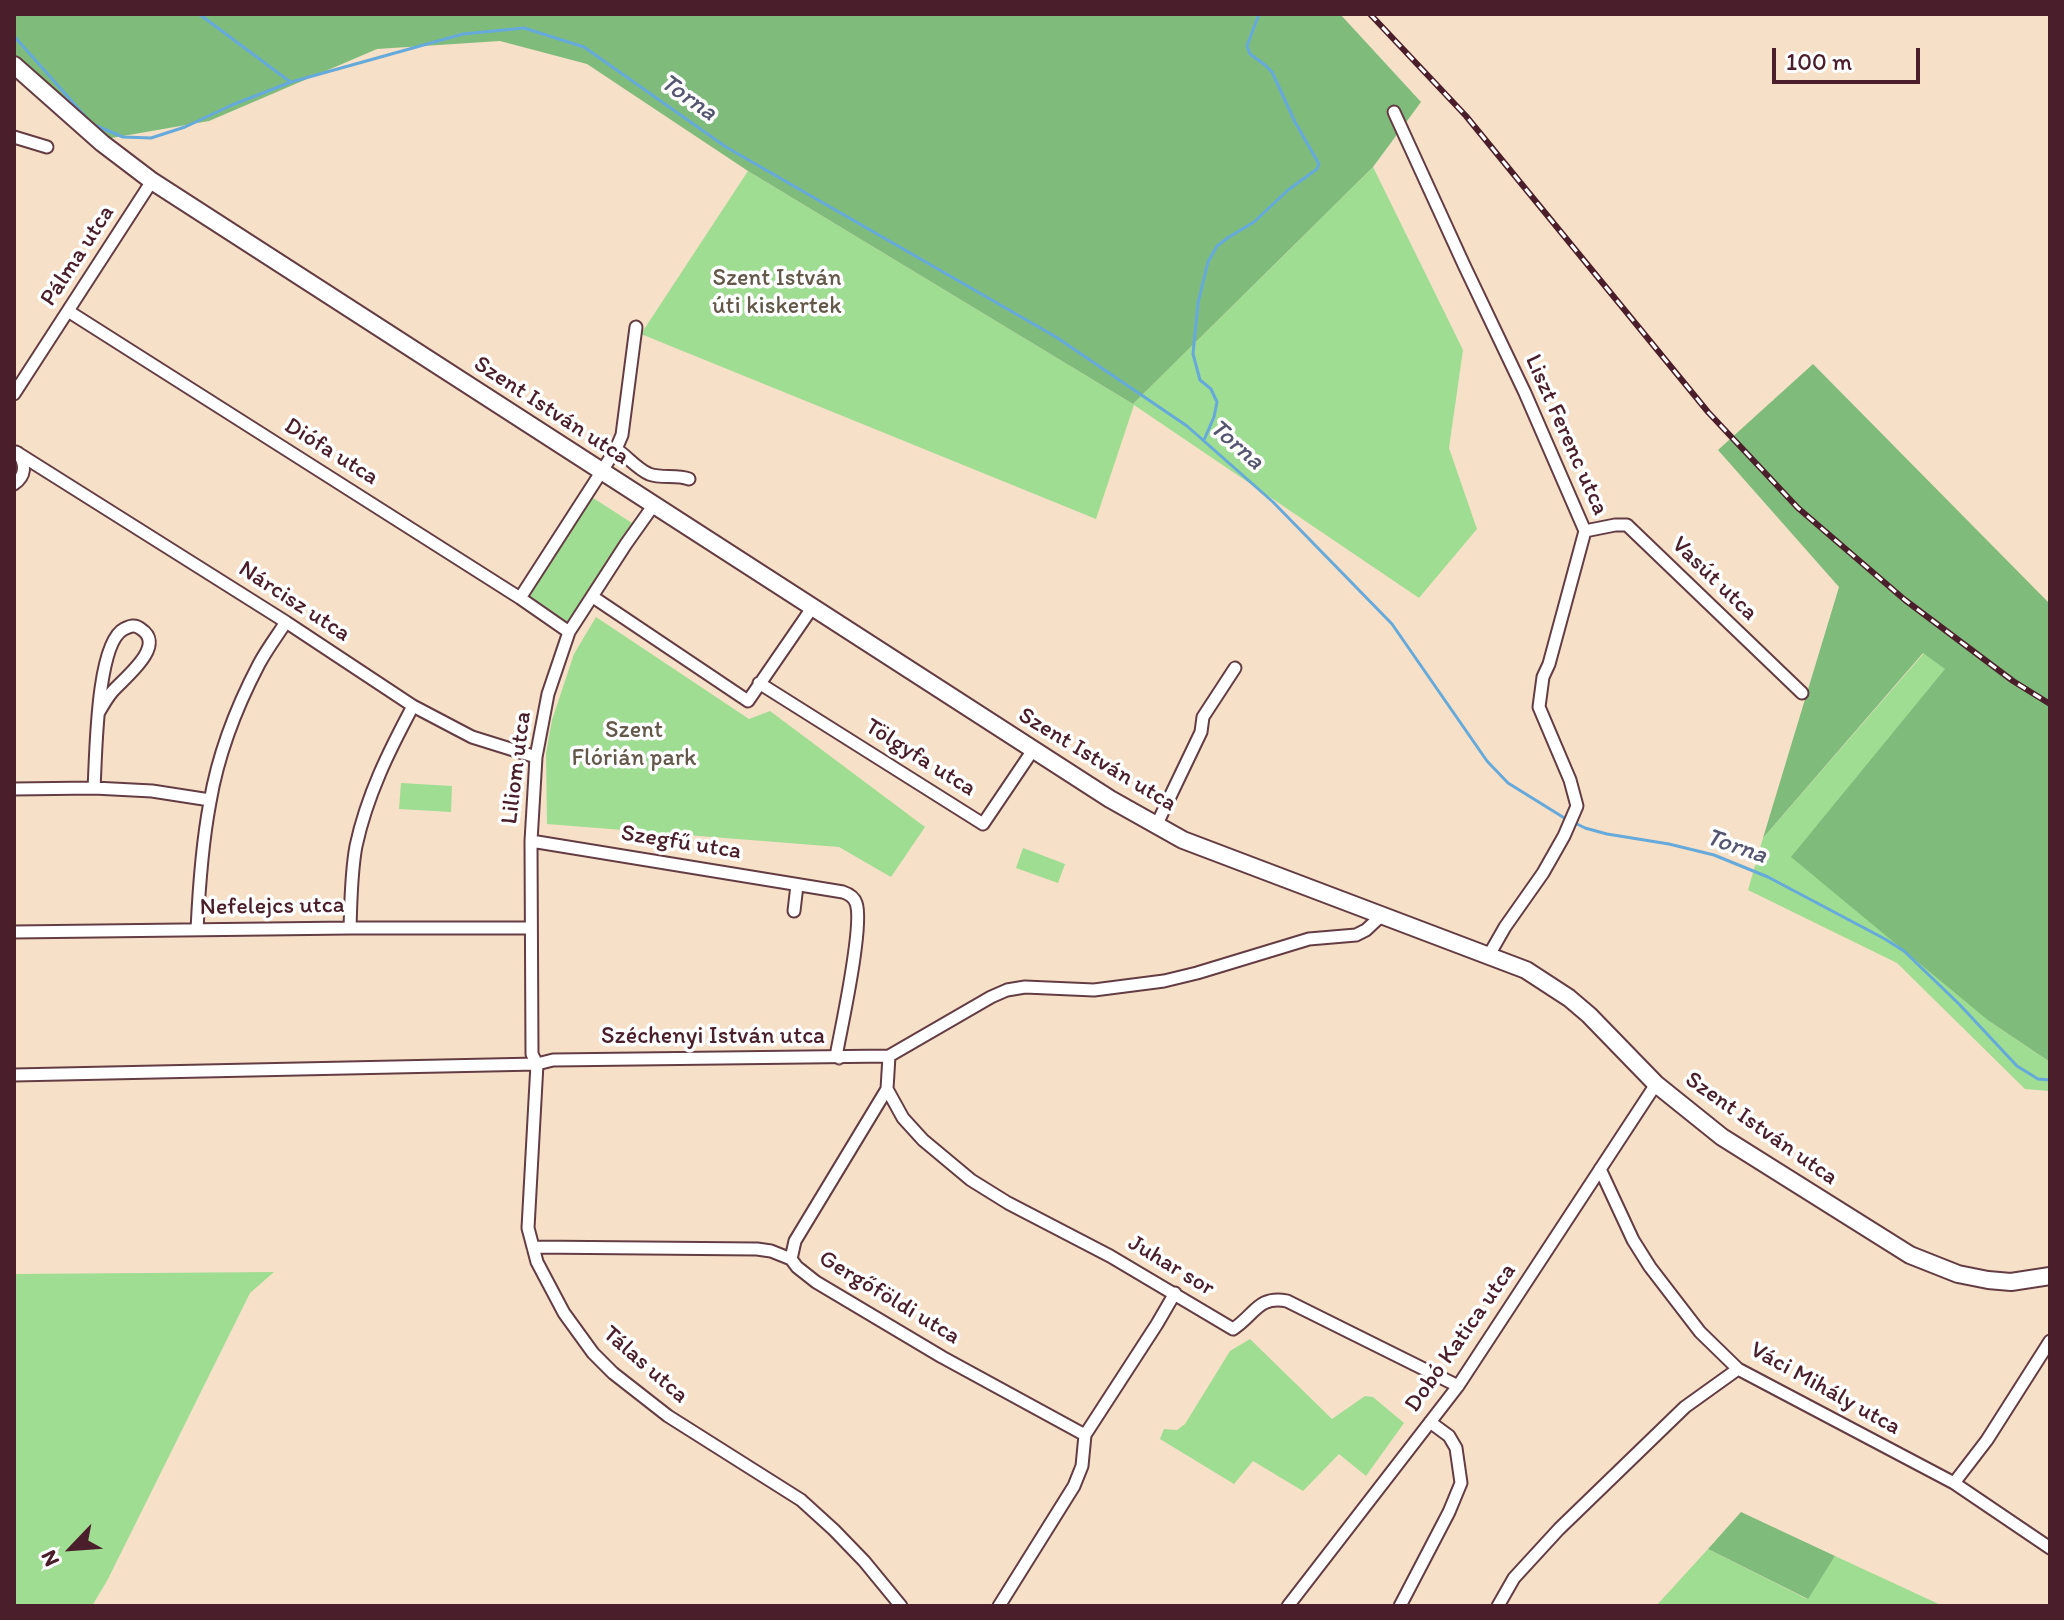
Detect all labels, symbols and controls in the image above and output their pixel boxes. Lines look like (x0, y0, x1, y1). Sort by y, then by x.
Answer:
scale bar (1776, 32, 1924, 82)
text: 100 m (1786, 47, 1852, 76)
water label: Torna (654, 67, 722, 129)
street label: Pálma utca (35, 200, 121, 312)
park label: Szent István úti kiskertek (712, 265, 842, 321)
street label: Szent István utca (468, 350, 634, 472)
street label: Liszt Ferenc utca (1518, 350, 1614, 520)
street label: Diófa utca (279, 412, 383, 492)
water label: Torna (1202, 413, 1270, 477)
street label: Vasút utca (1665, 531, 1763, 627)
street label: Nárcisz utca (233, 555, 355, 649)
street label: Szent István utca (1013, 701, 1181, 819)
street label: Liliom utca (496, 710, 538, 826)
street label: Tölgyfa utca (859, 713, 981, 803)
park label: Szent Flórián park (572, 717, 696, 773)
street label: Szegfű utca (619, 819, 743, 867)
water label: Torna (1701, 822, 1771, 872)
street label: Nefelejcs utca (199, 891, 345, 923)
street label: Széchenyi István utca (601, 1023, 825, 1051)
street label: Szent István utca (1679, 1066, 1843, 1192)
street label: Juhar sor (1122, 1229, 1220, 1303)
street label: Gergőföldi utca (813, 1245, 965, 1351)
street label: Dobó Katica utca (1399, 1258, 1523, 1418)
street label: Tálas utca (596, 1320, 694, 1410)
street label: Váci Mihály utca (1745, 1336, 1905, 1442)
north arrow (32, 1508, 112, 1588)
text: N (34, 1546, 65, 1571)

